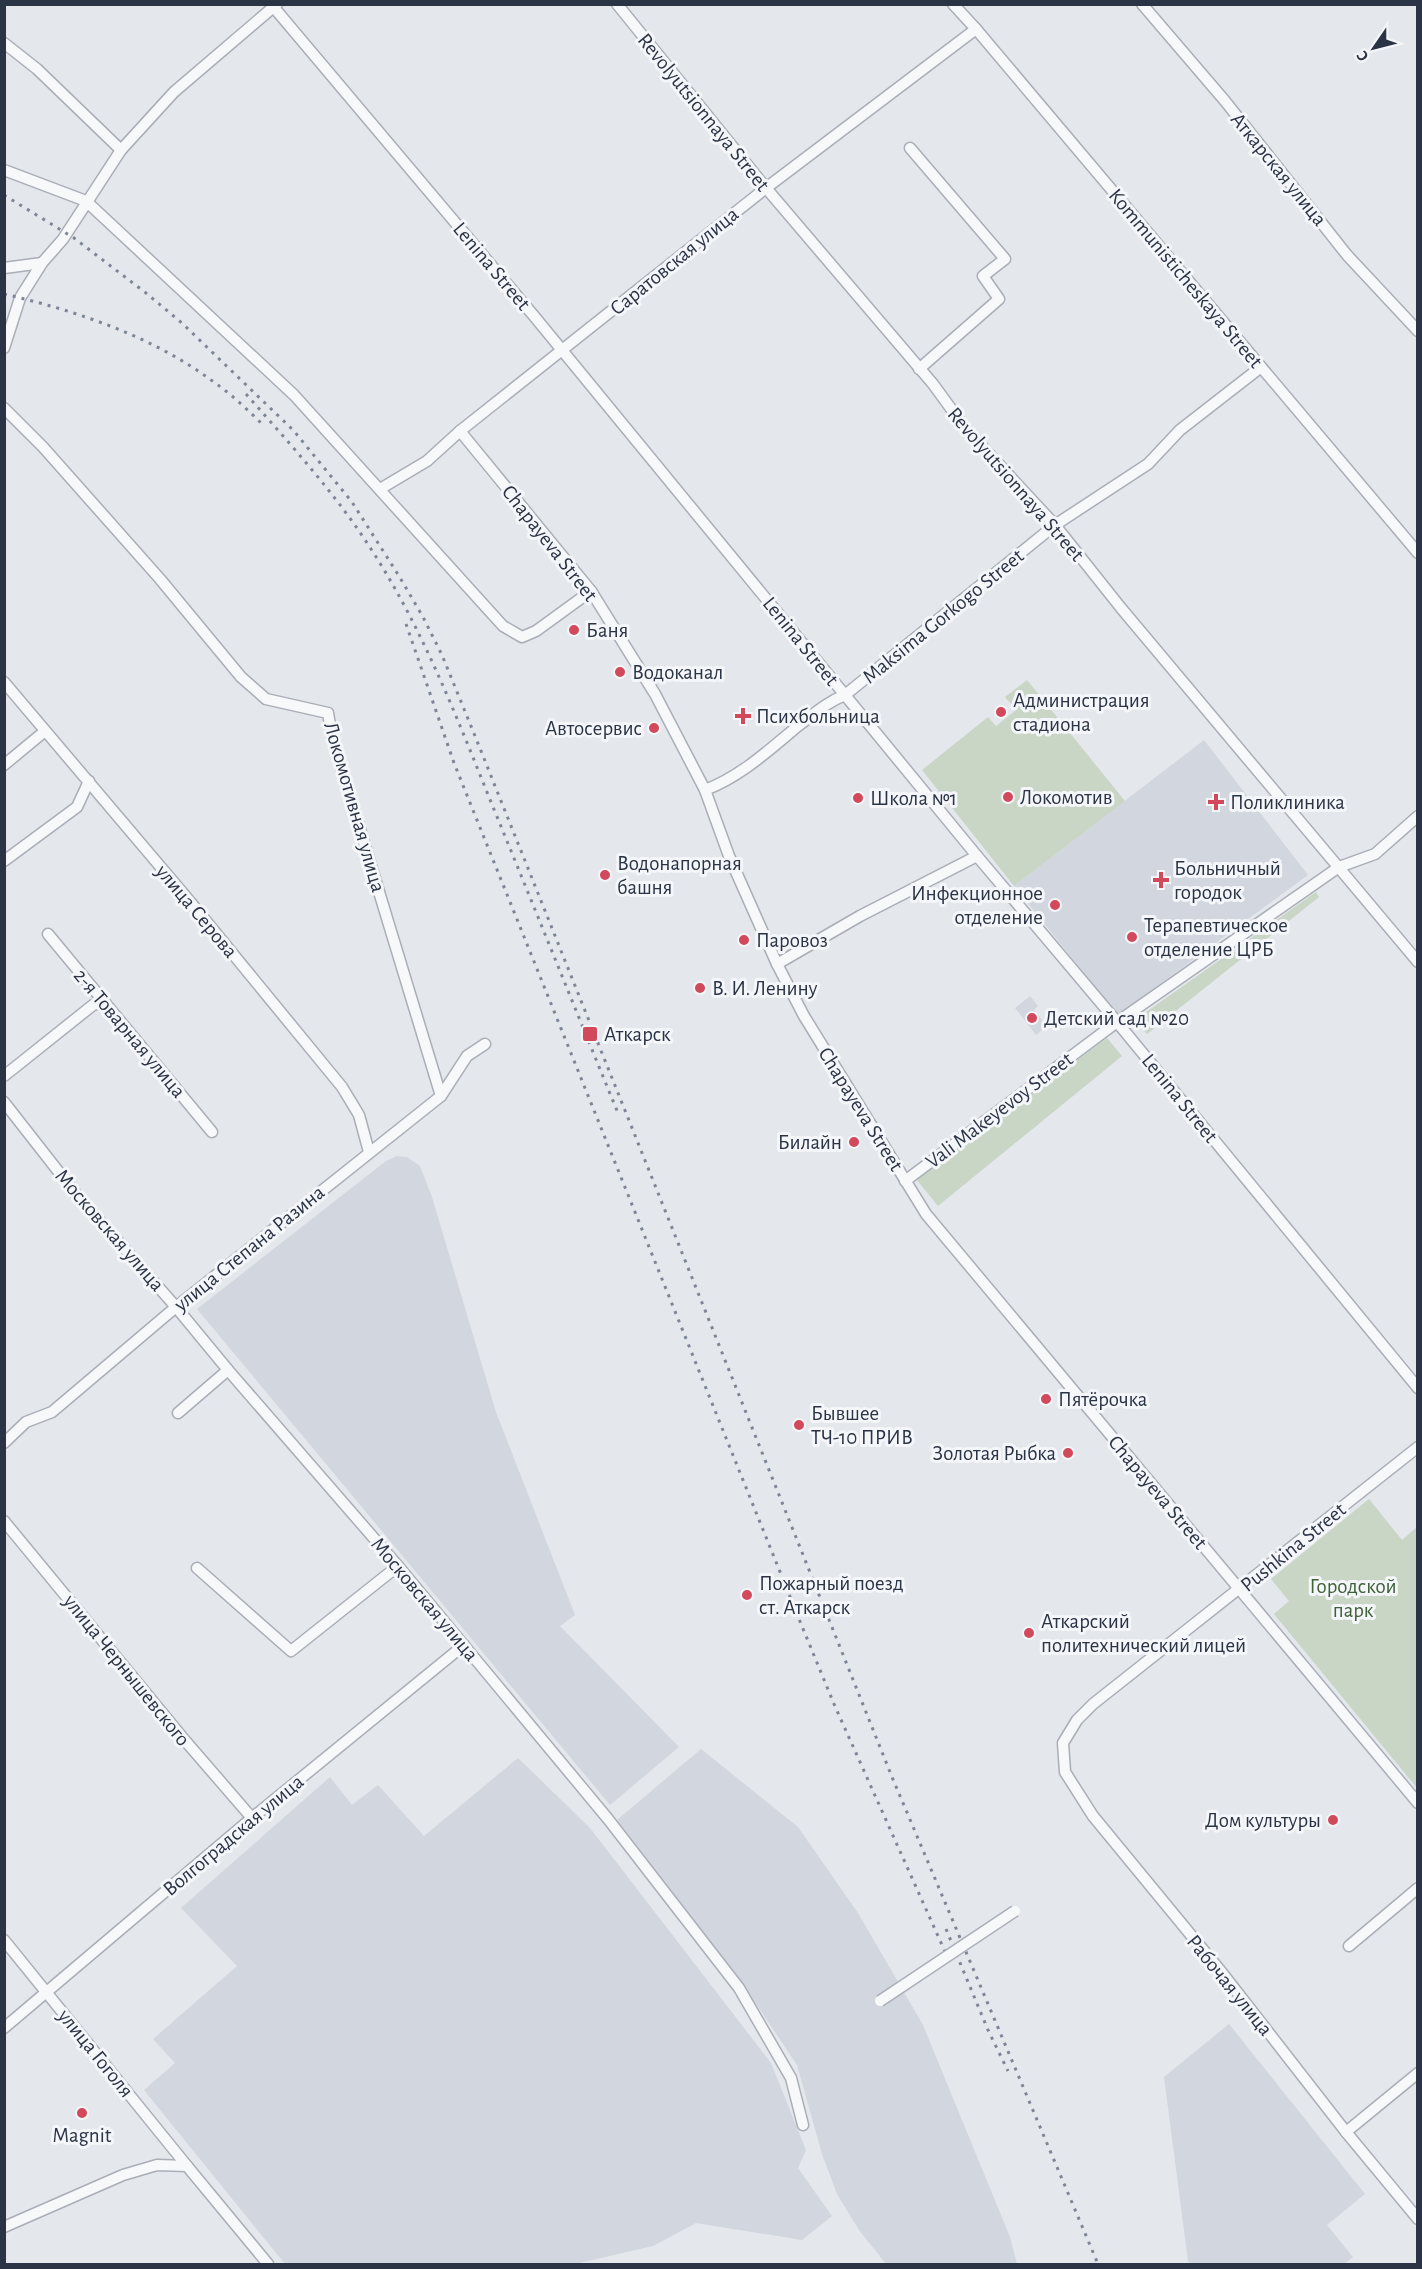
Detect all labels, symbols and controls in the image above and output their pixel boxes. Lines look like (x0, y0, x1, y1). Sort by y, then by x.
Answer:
north arrow (1344, 18, 1404, 78)
street label: Revolyutsionnaya Street (634, 30, 774, 195)
text: С (1353, 48, 1372, 64)
street label: Аткарская улица (1227, 109, 1331, 230)
street label: Kommunisticheskaya Street (1105, 185, 1267, 372)
street label: Саратовская улица (606, 203, 743, 319)
street label: Lenina Street (449, 218, 534, 314)
street label: Revolyutsionnaya Street (943, 403, 1088, 565)
street label: Chapayeva Street (498, 481, 602, 606)
street label: Maksima Gorkogo Street (859, 545, 1028, 688)
street label: Lenina Street (759, 593, 843, 690)
place label: Баня (586, 620, 628, 641)
marker: Баня (567, 623, 581, 637)
place label: Водоканал (632, 662, 723, 683)
marker: Водоканал (613, 665, 627, 679)
place label: Администрация стадиона (1013, 690, 1149, 735)
marker: Администрация стадиона (994, 705, 1008, 719)
place label: Психбольница (756, 706, 880, 727)
marker: Психбольница (734, 707, 752, 725)
place label: Автосервис (545, 718, 642, 739)
street label: Локомотивная улица (320, 720, 389, 895)
marker: Автосервис (647, 721, 661, 735)
place label: Локомотив (1020, 787, 1112, 808)
place label: Школа №1 (870, 788, 957, 809)
marker: Локомотив (1001, 790, 1015, 804)
marker: Школа №1 (851, 791, 865, 805)
place label: Поликлиника (1230, 792, 1345, 813)
marker: Поликлиника (1207, 793, 1225, 811)
place label: Водонапорная башня (617, 853, 742, 898)
place label: Больничный городок (1174, 858, 1281, 903)
street label: улица Серова (151, 860, 242, 962)
marker: Водонапорная башня (598, 868, 612, 882)
marker: Больничный городок (1152, 871, 1170, 889)
place label: Инфекционное отделение (911, 883, 1043, 928)
marker: Инфекционное отделение (1048, 898, 1062, 912)
place label: Терапевтическое отделение ЦРБ (1144, 915, 1288, 960)
place label: Паровоз (756, 930, 828, 951)
marker: Терапевтическое отделение ЦРБ (1125, 930, 1139, 944)
marker: Паровоз (737, 933, 751, 947)
street label: 2-я Товарная улица (70, 965, 190, 1102)
place label: В. И. Ленину (712, 978, 817, 999)
marker: В. И. Ленину (693, 981, 707, 995)
place label: Детский сад №20 (1044, 1008, 1189, 1029)
marker: Детский сад №20 (1025, 1011, 1039, 1025)
place label: Аткарск (604, 1024, 671, 1045)
marker: Аткарск (581, 1025, 599, 1043)
street label: Chapayeva Street (814, 1044, 907, 1175)
street label: Vali Makeyevoy Street (922, 1048, 1077, 1172)
street label: Lenina Street (1138, 1050, 1222, 1147)
place label: Билайн (778, 1132, 842, 1153)
marker: Билайн (847, 1135, 861, 1149)
street label: Московская улица (51, 1165, 168, 1296)
street label: улица Степана Разина (169, 1181, 329, 1316)
place label: Пятёрочка (1058, 1389, 1148, 1410)
marker: Пятёрочка (1039, 1392, 1053, 1406)
place label: Бывшее ТЧ-10 ПРИВ (811, 1403, 913, 1448)
marker: Бывшее ТЧ-10 ПРИВ (792, 1418, 806, 1432)
street label: Chapayeva Street (1104, 1432, 1211, 1553)
place label: Золотая Рыбка (933, 1443, 1056, 1464)
marker: Золотая Рыбка (1061, 1446, 1075, 1460)
street label: Pushkina Street (1237, 1499, 1350, 1596)
street label: Московская улица (367, 1533, 483, 1666)
place label: Пожарный поезд ст. Аткарск (759, 1573, 904, 1618)
park label: Городской парк (1309, 1576, 1397, 1621)
marker: Пожарный поезд ст. Аткарск (740, 1588, 754, 1602)
street label: улица Чернышевского (59, 1590, 194, 1750)
place label: Аткарский политехнический лицей (1041, 1611, 1246, 1656)
marker: Аткарский политехнический лицей (1022, 1626, 1036, 1640)
street label: Волгоградская улица (159, 1770, 308, 1900)
place label: Дом культуры (1205, 1810, 1321, 1831)
marker: Дом культуры (1326, 1813, 1340, 1827)
street label: Рабочая улица (1183, 1931, 1277, 2040)
street label: улица Гоголя (53, 2004, 137, 2101)
marker: Magnit (75, 2106, 89, 2120)
place label: Magnit (53, 2125, 112, 2146)

